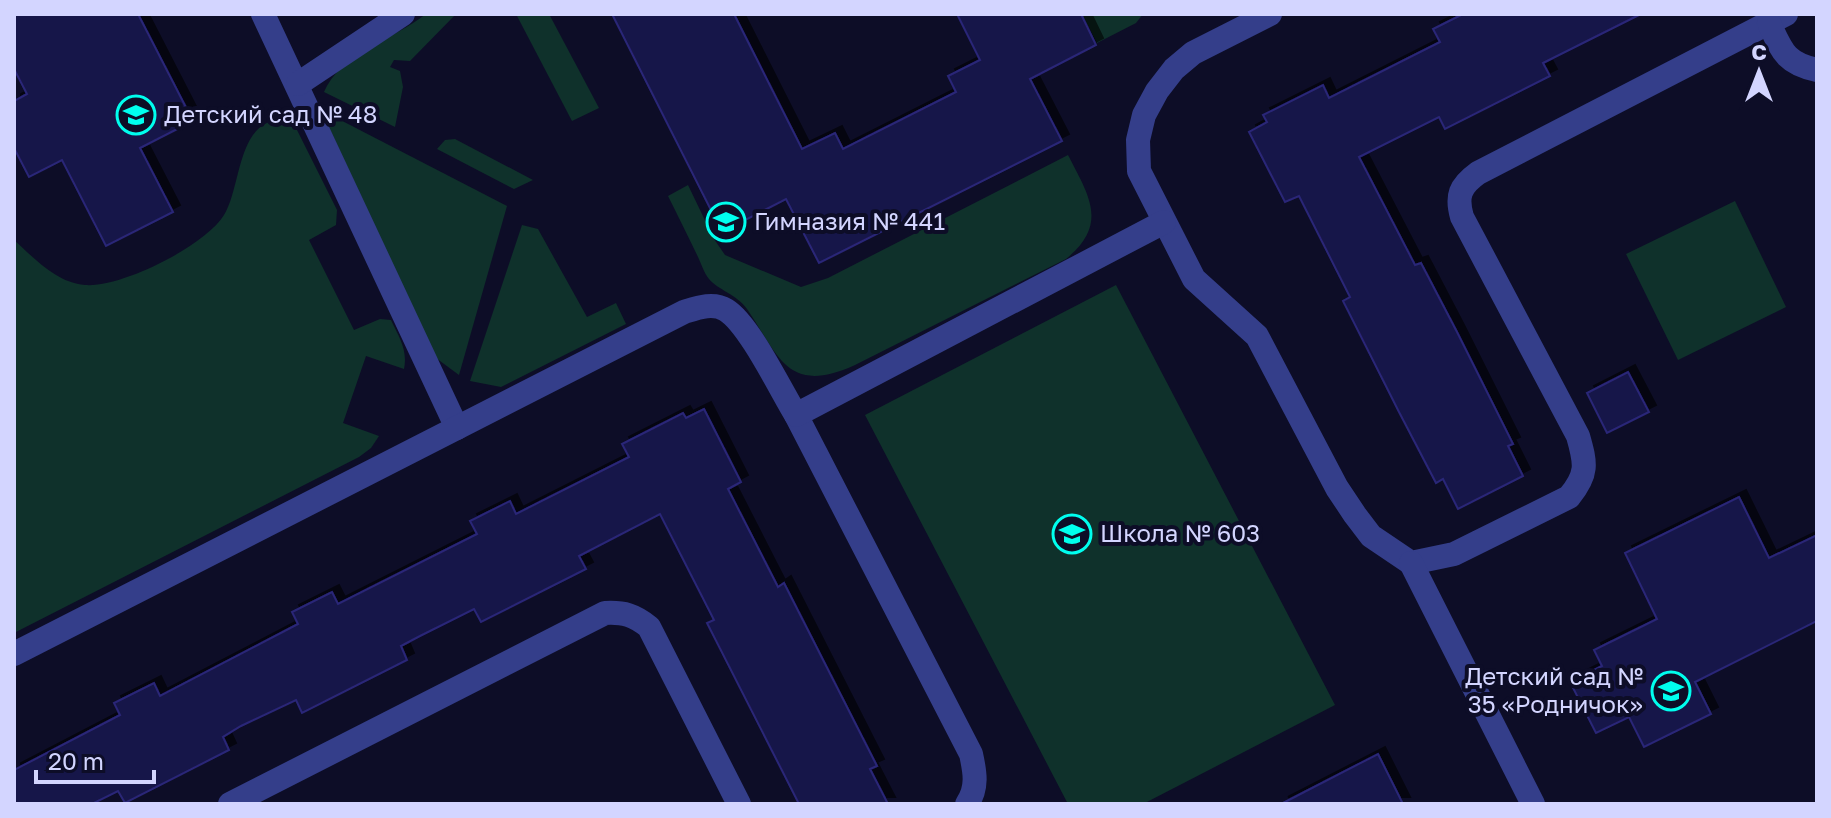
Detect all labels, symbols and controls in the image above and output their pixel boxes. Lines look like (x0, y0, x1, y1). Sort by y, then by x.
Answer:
north arrow (1719, 32, 1799, 112)
text: С (1751, 38, 1767, 65)
school or university icon: Детский сад № 48 (115, 94, 157, 136)
place label: Детский сад № 48 (164, 99, 377, 128)
school or university icon: Гимназия № 441 (705, 201, 747, 243)
place label: Гимназия № 441 (754, 206, 945, 235)
school or university icon: Школа № 603 (1051, 513, 1093, 555)
place label: Школа № 603 (1100, 518, 1260, 547)
place label: Детский сад № 35 «Родничок» (1465, 661, 1643, 718)
school or university icon: Детский сад № 35 «Родничок» (1650, 670, 1692, 712)
scale bar (36, 734, 154, 784)
text: 20 m (48, 746, 104, 775)

